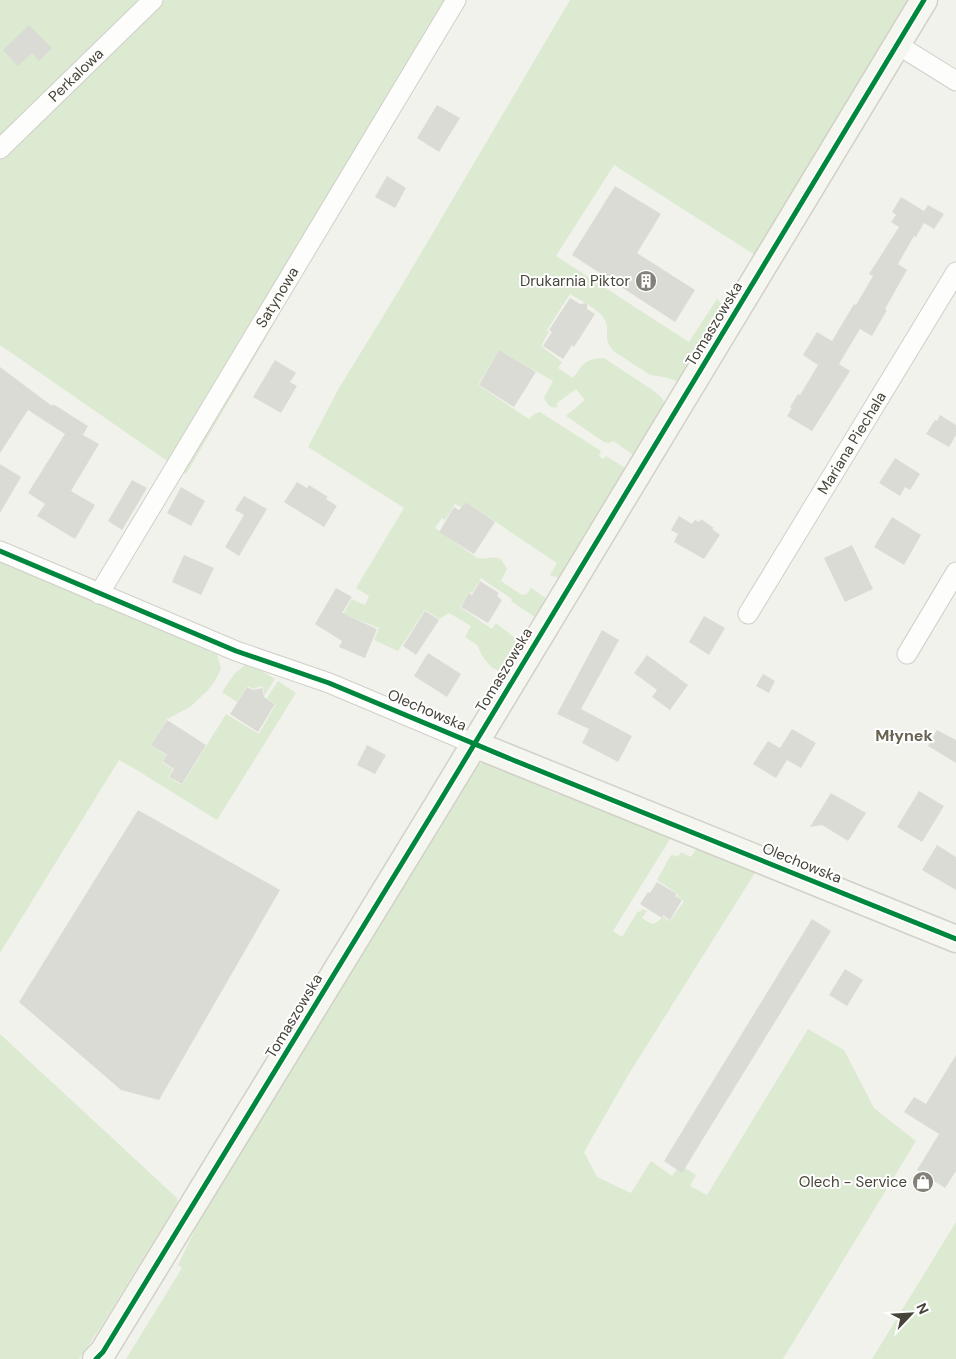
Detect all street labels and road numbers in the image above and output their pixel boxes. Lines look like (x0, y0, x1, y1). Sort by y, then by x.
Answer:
street label: Perkalowa (44, 44, 108, 106)
street label: Satynowa (251, 263, 303, 332)
street label: Tomaszowska (681, 278, 747, 370)
street label: Mariana Piechala (813, 388, 891, 498)
street label: Tomaszowska (471, 624, 537, 716)
street label: Olechowska (384, 684, 470, 736)
street label: Olechowska (759, 838, 845, 888)
street label: Tomaszowska (261, 970, 327, 1062)

